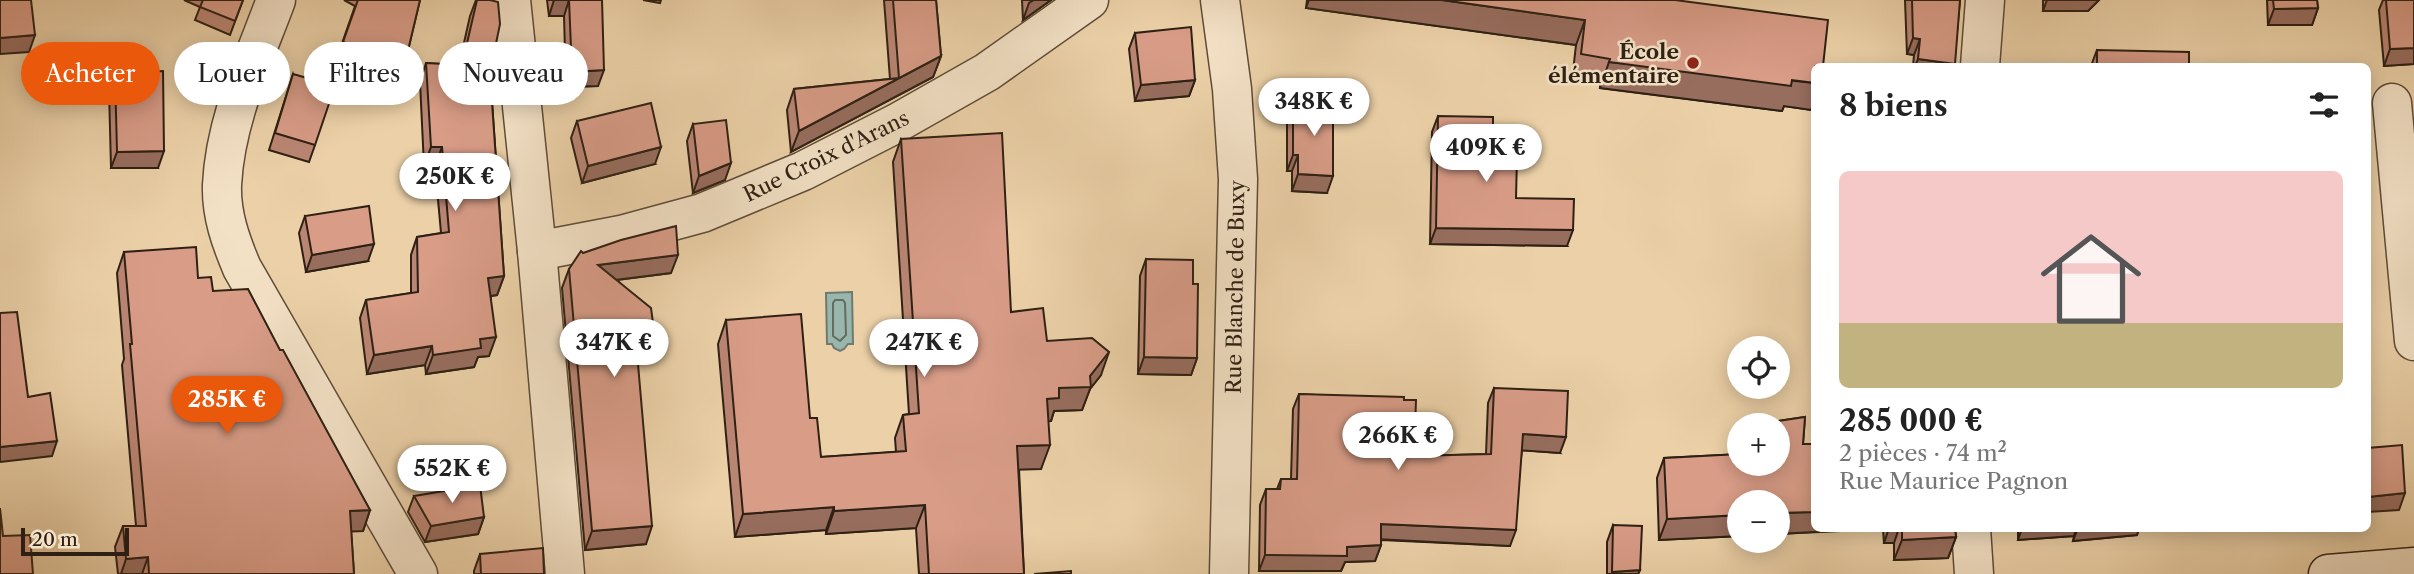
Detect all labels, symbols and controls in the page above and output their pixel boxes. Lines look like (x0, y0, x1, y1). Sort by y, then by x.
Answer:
place label: École élémentaire (1548, 39, 1679, 88)
chip: Acheter (21, 42, 160, 105)
chip: Louer (174, 42, 290, 105)
chip: Filtres (304, 42, 424, 105)
chip: Nouveau (438, 42, 588, 105)
marker: École élémentaire (1685, 55, 1701, 71)
pin: 348K € (1257, 78, 1371, 138)
icon: filters (2305, 86, 2343, 124)
text: 348K € (1275, 87, 1354, 115)
text: 8 biens (1839, 87, 1948, 124)
street label: Rue Croix d'Arans (739, 105, 913, 207)
pin: 409K € (1429, 124, 1543, 184)
text: 409K € (1446, 133, 1526, 161)
pin: 250K € (398, 154, 512, 213)
text: 250K € (415, 162, 495, 190)
street label: Rue Blanche de Buxy (1221, 180, 1249, 394)
icon: home (2028, 216, 2154, 342)
pin: 347K € (557, 320, 671, 379)
pin: 247K € (867, 320, 981, 379)
text: 347K € (576, 328, 652, 356)
text: 247K € (885, 328, 963, 356)
map controls (1727, 336, 1790, 553)
button: locate (1727, 336, 1790, 399)
pin: 285K € (170, 376, 284, 436)
text: 285K € (188, 385, 266, 413)
text: 285 000 € (1839, 402, 1983, 439)
pin: 266K € (1341, 412, 1455, 472)
button: + (1727, 413, 1790, 476)
text: 266K € (1358, 421, 1438, 449)
text: 2 pièces · 74 m² (1839, 439, 2007, 467)
pin: 552K € (395, 446, 509, 505)
text: 552K € (413, 454, 491, 482)
text: Rue Maurice Pagnon (1839, 467, 2068, 495)
button: − (1727, 490, 1790, 553)
scale bar (21, 525, 130, 557)
text: 20 m (32, 528, 78, 551)

